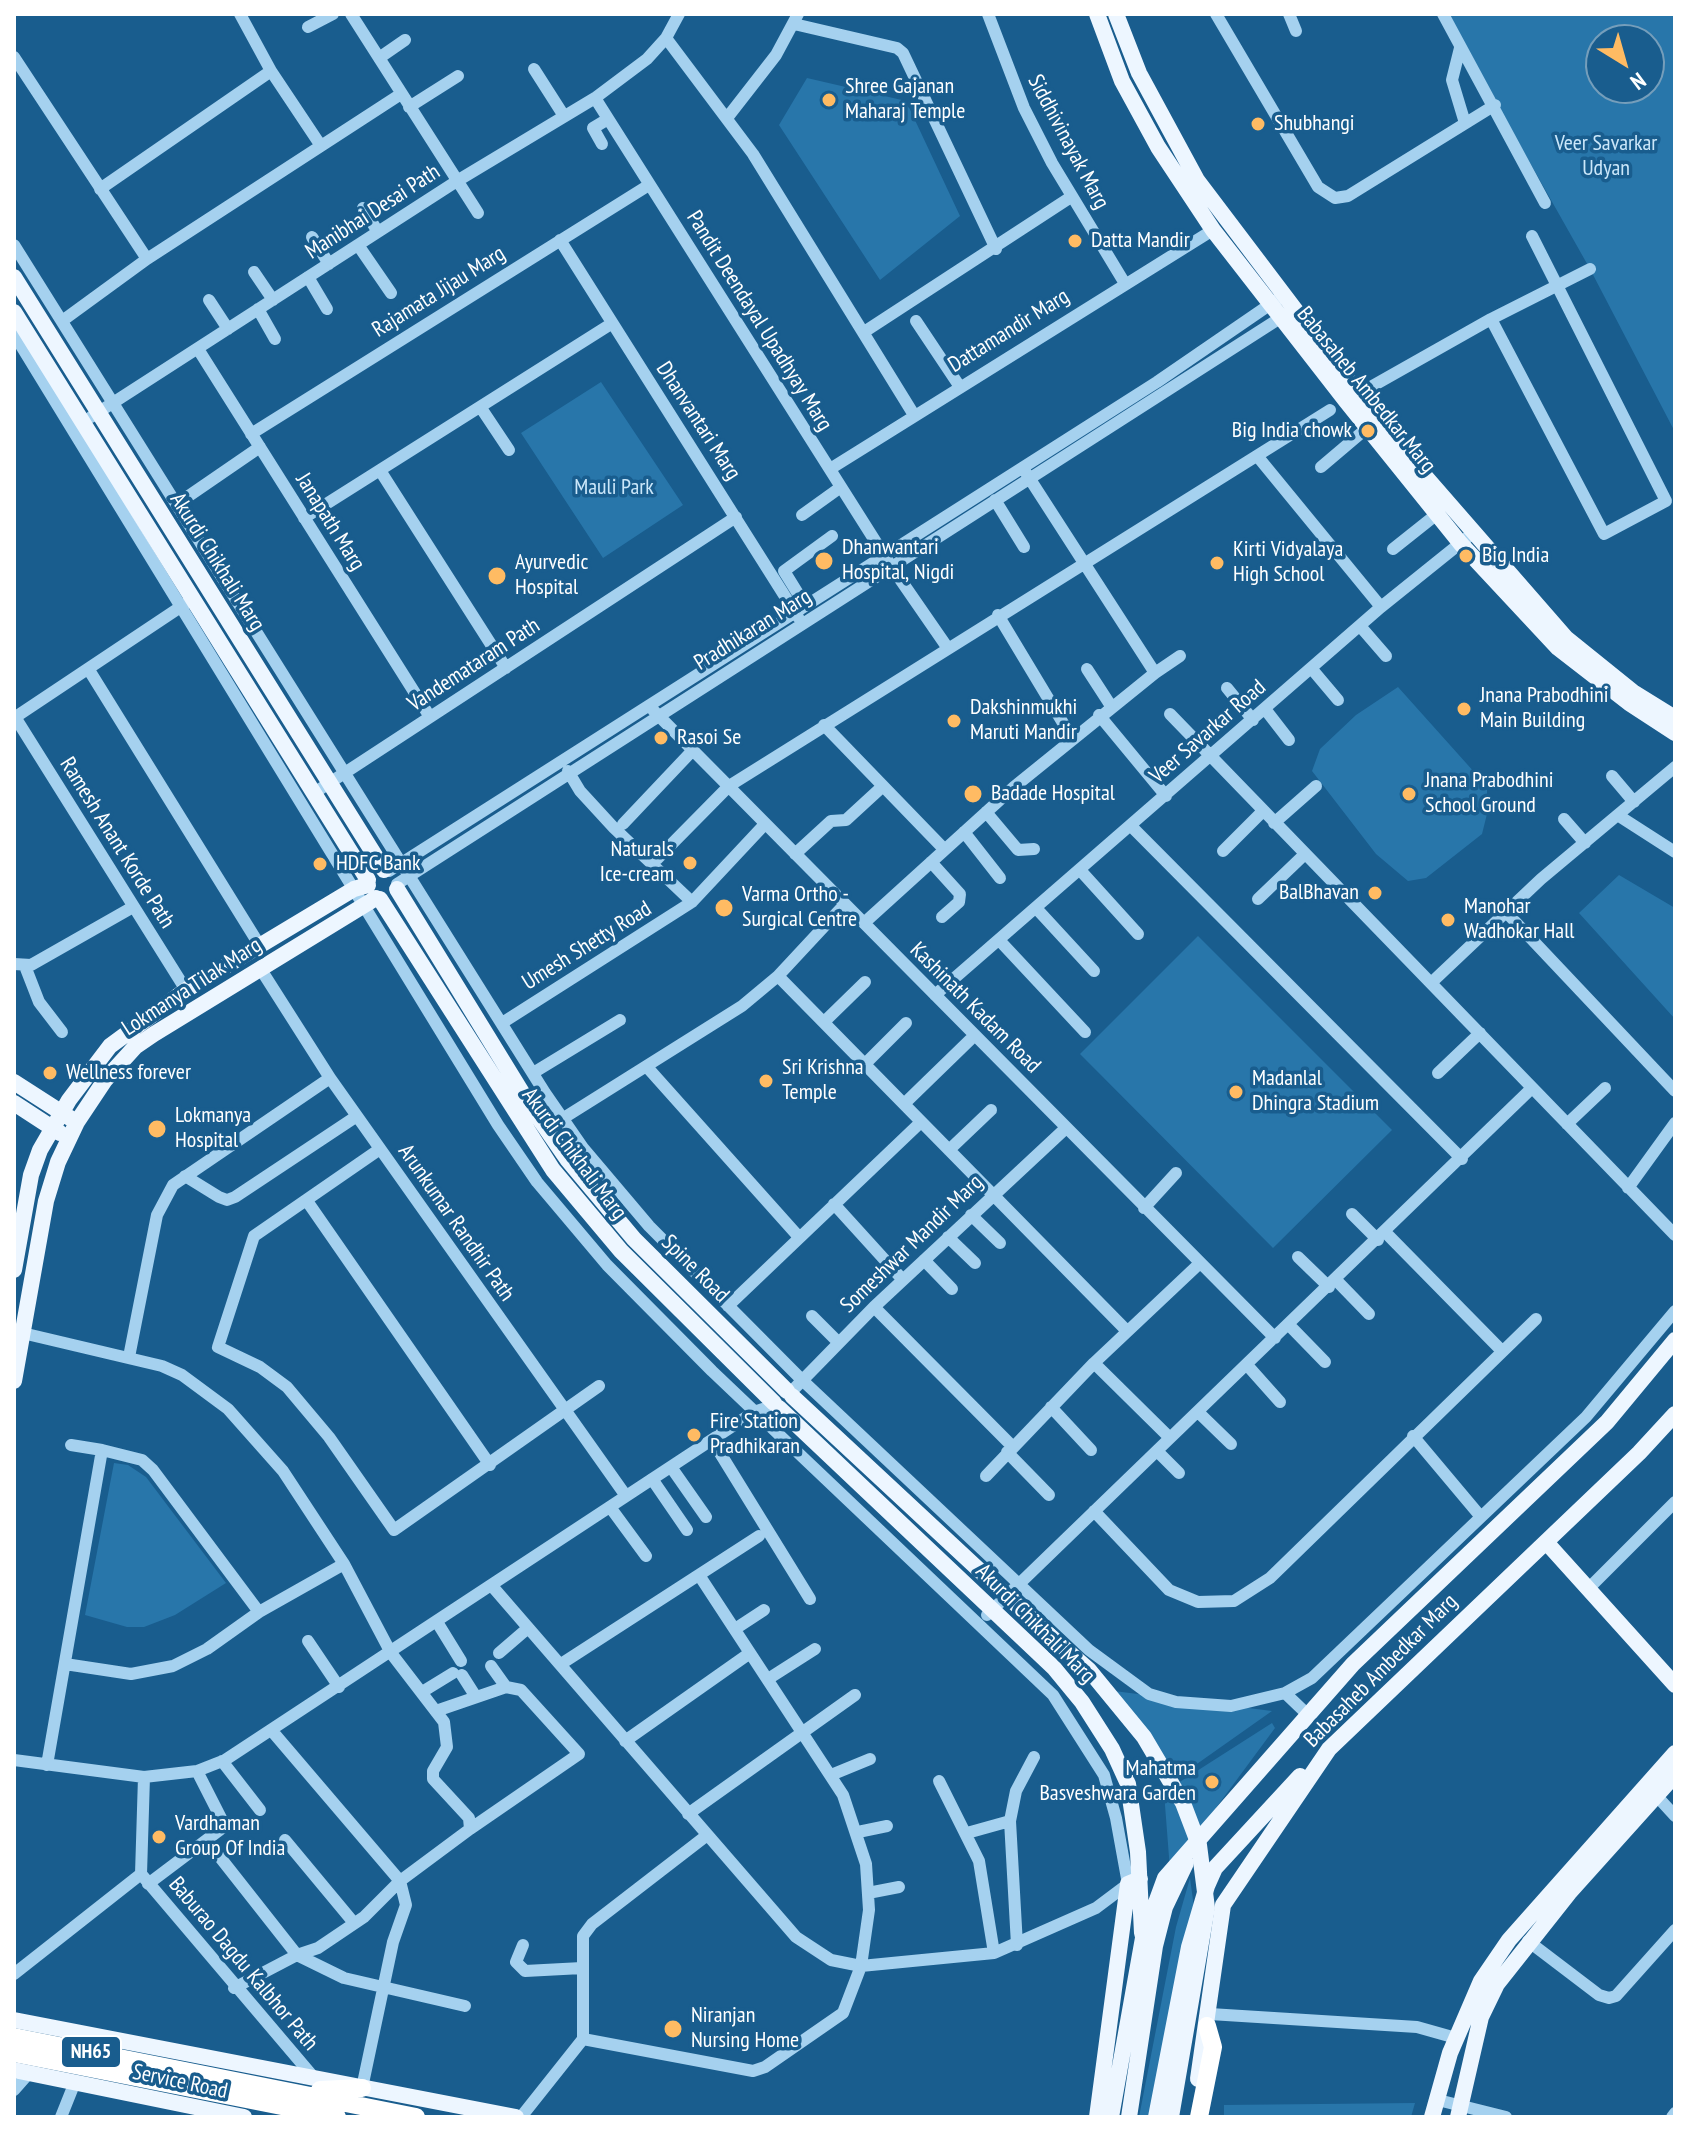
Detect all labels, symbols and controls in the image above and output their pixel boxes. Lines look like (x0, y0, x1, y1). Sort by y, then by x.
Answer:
north arrow (1585, 24, 1665, 104)
text: N (1625, 67, 1651, 96)
street label: Siddhivinayak Marg (1022, 70, 1114, 214)
place label: Shree Gajanan Maharaj Temple (845, 74, 965, 126)
marker: Shree Gajanan Maharaj Temple (820, 91, 838, 109)
place label: Shubhangi (1274, 111, 1355, 137)
marker: Shubhangi (1249, 115, 1267, 133)
park label: Veer Savarkar Udyan (1555, 131, 1657, 182)
street label: Manibhai Desai Path (301, 159, 445, 265)
street label: Pandit Deendayal Upadhyay Marg (680, 206, 838, 436)
place label: Datta Mandir (1091, 228, 1190, 254)
marker: Datta Mandir (1066, 232, 1084, 250)
street label: Rajamata Jijau Marg (368, 241, 510, 343)
street label: Dattamandir Marg (944, 283, 1074, 379)
street label: Babasaheb Ambedkar Marg (1291, 302, 1441, 478)
street label: Dhanvantari Marg (650, 357, 746, 485)
place label: Big India chowk (1232, 418, 1352, 444)
marker: Big India chowk (1359, 422, 1377, 440)
street label: Janapath Marg (290, 469, 370, 575)
park label: Mauli Park (574, 475, 654, 501)
street label: Akurdi Chikhali Marg (164, 488, 270, 636)
place label: Dhanwantari Hospital, Nigdi (842, 535, 954, 586)
place label: Kirti Vidyalaya High School (1233, 537, 1343, 588)
place label: Big India (1482, 543, 1549, 569)
marker: Big India (1457, 547, 1475, 565)
place label: Ayurvedic Hospital (515, 550, 588, 602)
marker: Dhanwantari Hospital, Nigdi (813, 550, 835, 572)
marker: Kirti Vidyalaya High School (1208, 554, 1226, 572)
marker: Ayurvedic Hospital (486, 565, 508, 587)
street label: Pradhikaran Marg (690, 584, 816, 676)
street label: Vandemataram Path (403, 613, 545, 717)
street label: Veer Savarkar Road (1145, 674, 1271, 790)
place label: Jnana Prabodhini Main Building (1480, 683, 1609, 734)
place label: Dakshinmukhi Maruti Mandir (970, 695, 1077, 746)
marker: Jnana Prabodhini Main Building (1455, 700, 1473, 718)
marker: Dakshinmukhi Maruti Mandir (945, 712, 963, 730)
place label: Rasoi Se (677, 725, 741, 751)
marker: Rasoi Se (652, 729, 670, 747)
street label: Ramesh Anant Korde Path (54, 753, 180, 933)
place label: Jnana Prabodhini School Ground (1425, 768, 1554, 820)
place label: Badade Hospital (991, 781, 1115, 807)
marker: Badade Hospital (962, 783, 984, 805)
marker: Jnana Prabodhini School Ground (1400, 785, 1418, 803)
place label: Naturals Ice-cream (600, 837, 674, 888)
place label: HDFC Bank (336, 851, 421, 877)
marker: Naturals Ice-cream (681, 854, 699, 872)
marker: HDFC Bank (311, 855, 329, 873)
place label: BalBhavan (1279, 880, 1359, 906)
place label: Varma Ortho - Surgical Centre (742, 882, 857, 934)
marker: BalBhavan (1366, 884, 1384, 902)
place label: Manohar Wadhokar Hall (1464, 894, 1574, 946)
street label: Umesh Shetty Road (518, 896, 656, 996)
marker: Varma Ortho - Surgical Centre (713, 897, 735, 919)
marker: Manohar Wadhokar Hall (1439, 911, 1457, 929)
street label: Lokmanya Tilak Marg (117, 932, 267, 1042)
street label: Kashinath Kadam Road (904, 937, 1046, 1079)
place label: Sri Krishna Temple (782, 1055, 864, 1106)
place label: Wellness forever (66, 1060, 191, 1086)
marker: Wellness forever (41, 1064, 59, 1082)
place label: Madanlal Dhingra Stadium (1252, 1066, 1379, 1118)
marker: Sri Krishna Temple (757, 1072, 775, 1090)
street label: Akurdi Chikhali Marg (516, 1083, 632, 1225)
marker: Madanlal Dhingra Stadium (1227, 1083, 1245, 1101)
place label: Lokmanya Hospital (175, 1103, 251, 1154)
marker: Lokmanya Hospital (146, 1118, 168, 1140)
street label: Arunkumar Randhir Path (392, 1140, 520, 1306)
street label: Someshwar Mandir Marg (835, 1169, 989, 1319)
street label: Spine Road (656, 1230, 734, 1308)
place label: Fire Station Pradhikaran (710, 1409, 800, 1460)
marker: Fire Station Pradhikaran (685, 1426, 703, 1444)
street label: Akurdi Chikhali Marg (970, 1559, 1100, 1689)
street label: Babasaheb Ambedkar Marg (1299, 1589, 1463, 1753)
place label: Mahatma Basveshwara Garden (1039, 1756, 1196, 1808)
marker: Mahatma Basveshwara Garden (1203, 1773, 1221, 1791)
place label: Vardhaman Group Of India (175, 1811, 285, 1862)
marker: Vardhaman Group Of India (150, 1828, 168, 1846)
street label: Baburao Dagdu Kalbhor Path (163, 1872, 323, 2056)
place label: Niranjan Nursing Home (691, 2003, 799, 2054)
marker: Niranjan Nursing Home (662, 2018, 684, 2040)
road number: NH65 (61, 2036, 121, 2068)
street label: Service Road (130, 2059, 230, 2105)

